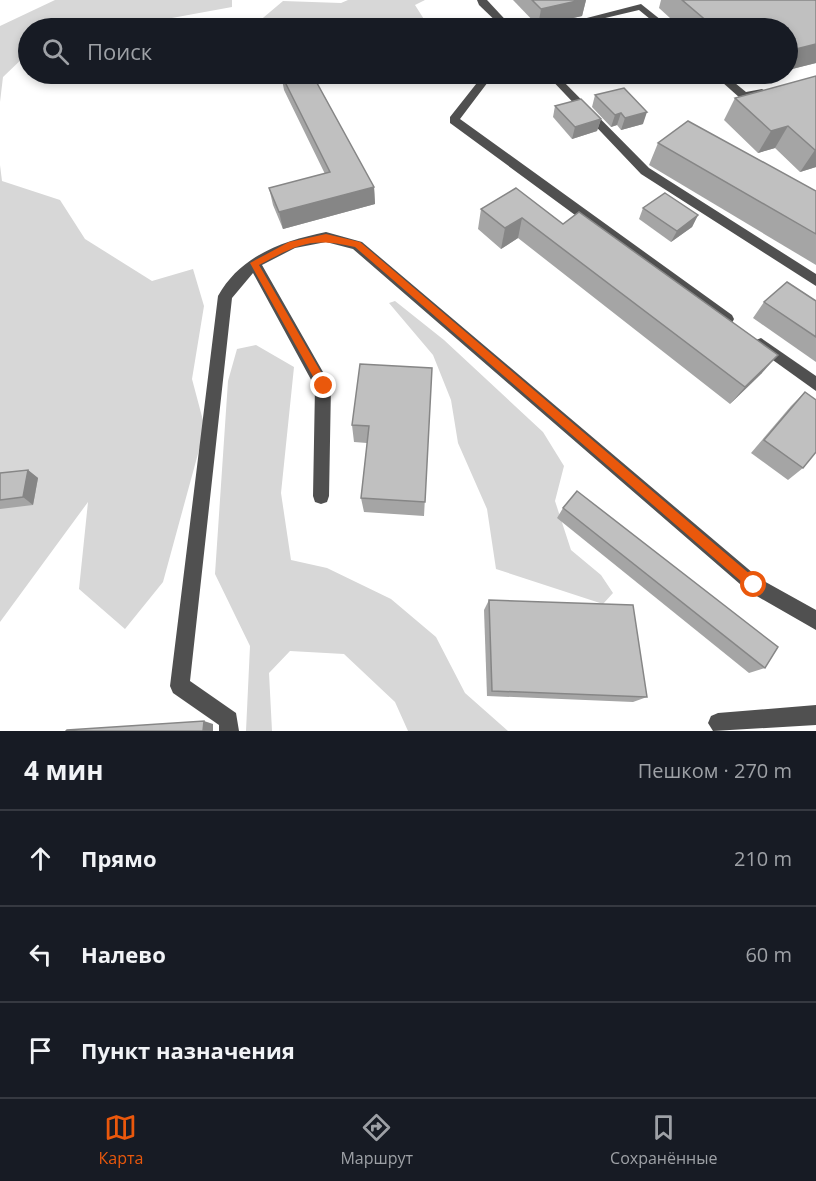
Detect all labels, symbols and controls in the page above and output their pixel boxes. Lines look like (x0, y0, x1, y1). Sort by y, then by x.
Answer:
search box (18, 18, 798, 84)
icon: search (39, 35, 72, 68)
text: Поиск (87, 36, 152, 66)
route end (310, 372, 336, 398)
route start (740, 571, 766, 597)
text: 4 мин (24, 752, 104, 788)
text: Пешком · 270 m (638, 757, 792, 784)
icon: ahead (24, 842, 57, 875)
text: Прямо (81, 843, 157, 873)
text: 210 m (734, 845, 792, 872)
icon: left (24, 938, 57, 971)
text: Налево (81, 939, 166, 969)
text: 60 m (745, 941, 792, 968)
icon: arrive (24, 1034, 57, 1067)
text: Пункт назначения (81, 1035, 295, 1065)
tab: Карта (99, 1111, 143, 1169)
tab: Маршрут (340, 1111, 413, 1169)
tab: Сохранённые (610, 1111, 717, 1169)

